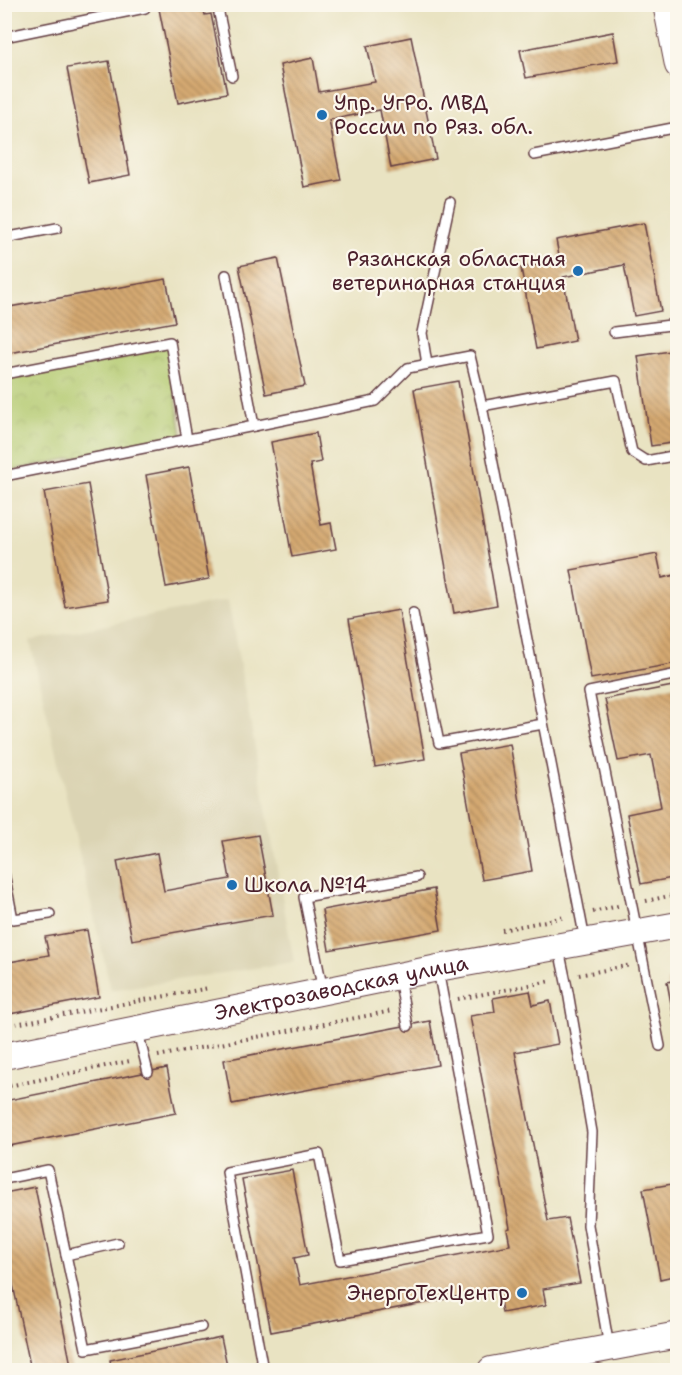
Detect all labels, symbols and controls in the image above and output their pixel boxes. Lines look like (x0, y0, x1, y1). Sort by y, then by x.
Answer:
place label: Упр. УгРо. МВД России по Ряз. обл. (334, 89, 533, 141)
marker: Упр. УгРо. МВД России по Ряз. обл. (315, 108, 329, 122)
place label: Рязанская областная ветеринарная станция (332, 245, 566, 297)
marker: Рязанская областная ветеринарная станция (571, 264, 585, 278)
place label: Школа №14 (244, 871, 367, 899)
marker: Школа №14 (225, 878, 239, 892)
street label: Электрозаводская улица (212, 949, 470, 1027)
place label: ЭнергоТехЦентр (347, 1279, 510, 1307)
marker: ЭнергоТехЦентр (515, 1286, 529, 1300)

